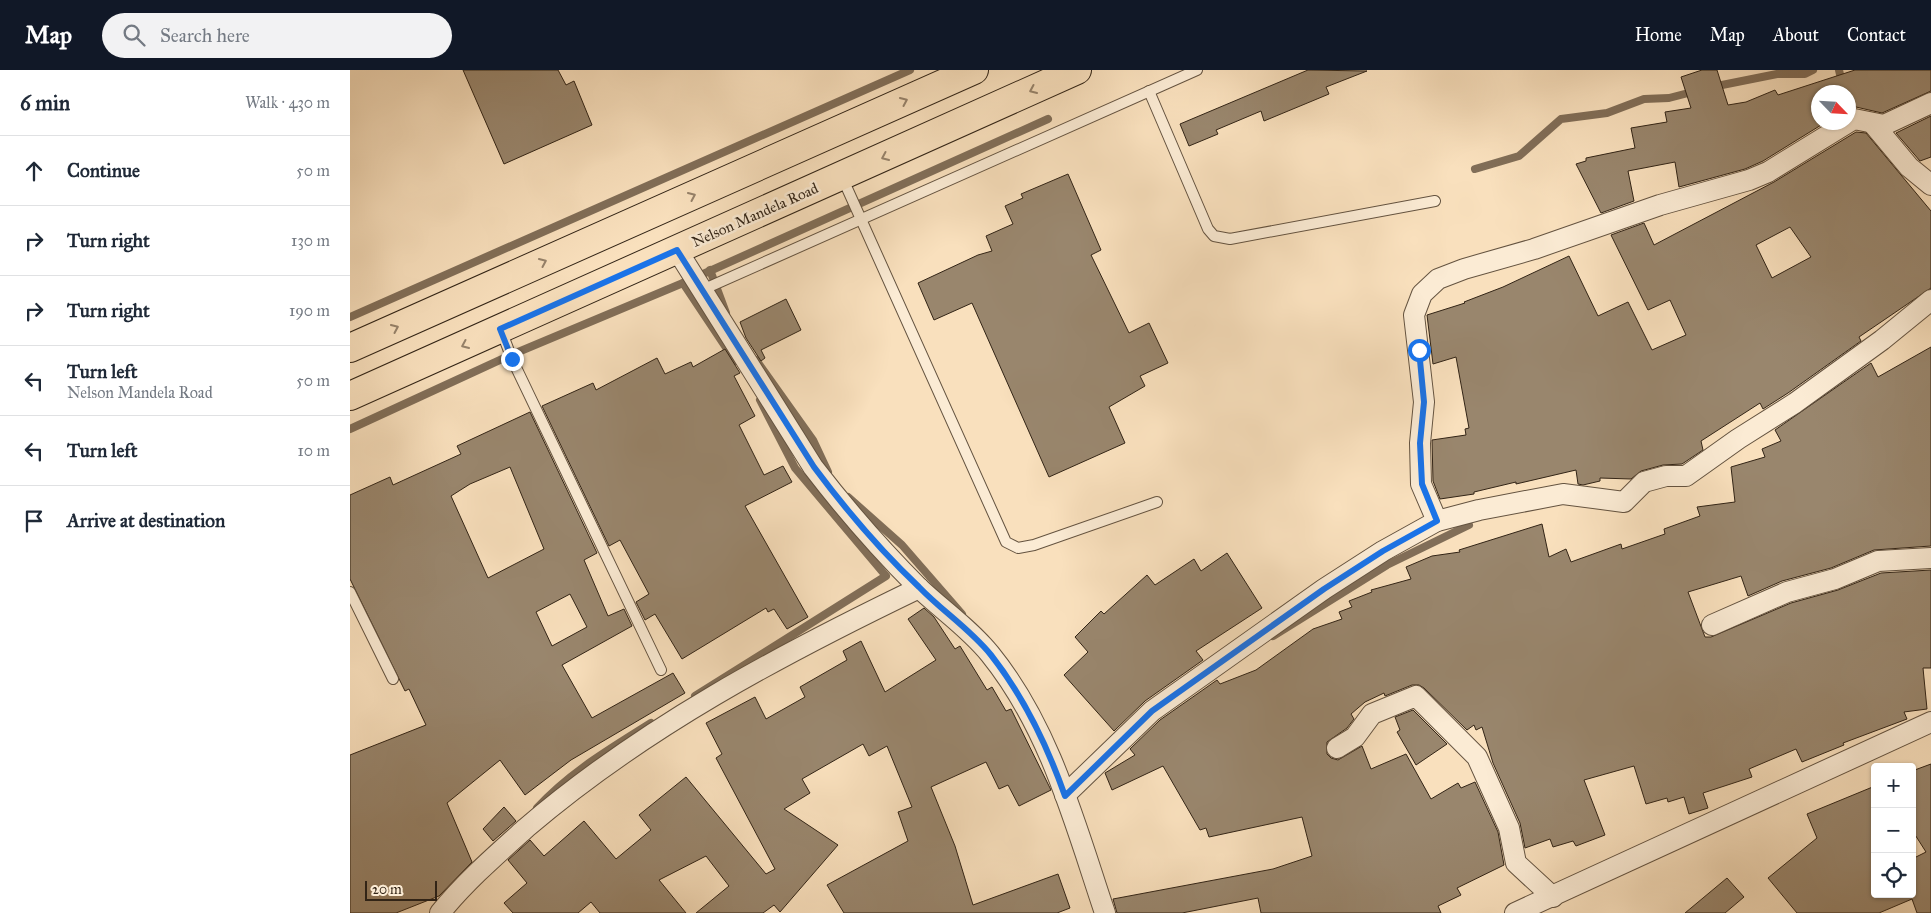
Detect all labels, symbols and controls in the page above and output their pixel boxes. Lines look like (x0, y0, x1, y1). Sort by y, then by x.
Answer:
search box (102, 13, 452, 58)
text: Map (25, 20, 72, 50)
icon: search (120, 21, 148, 49)
text: Search here (160, 24, 250, 47)
text: Home (1635, 24, 1682, 46)
text: Map (1710, 24, 1745, 46)
text: About (1773, 24, 1819, 46)
text: Contact (1847, 24, 1906, 46)
one-way arrow (1029, 84, 1038, 94)
north arrow (1811, 85, 1856, 130)
text: 6 min (20, 90, 70, 116)
text: Walk · 430 m (245, 93, 330, 112)
one-way arrow (899, 97, 908, 108)
one-way arrow (881, 150, 890, 161)
icon: ahead (20, 157, 48, 185)
text: Continue (67, 159, 140, 182)
text: 50 m (296, 161, 330, 180)
street label: Nelson Mandela Road (689, 179, 821, 251)
one-way arrow (687, 192, 696, 203)
icon: right (20, 227, 48, 255)
text: Turn right (67, 229, 150, 252)
text: 130 m (291, 231, 330, 250)
one-way arrow (538, 258, 547, 269)
icon: right (20, 297, 48, 325)
text: Turn right (67, 299, 150, 322)
text: 190 m (289, 301, 330, 320)
one-way arrow (390, 323, 399, 334)
one-way arrow (461, 338, 470, 349)
route start (1408, 339, 1431, 362)
route end (501, 348, 524, 371)
text: Turn left (67, 360, 137, 383)
icon: left (20, 367, 48, 395)
text: 50 m (296, 371, 330, 390)
text: Nelson Mandela Road (67, 383, 213, 402)
icon: left (20, 437, 48, 465)
text: Turn left (67, 439, 137, 462)
text: 10 m (298, 441, 330, 460)
icon: arrive (20, 507, 48, 535)
text: Arrive at destination (67, 509, 225, 532)
map controls (1871, 763, 1916, 898)
button: + (1871, 763, 1916, 808)
button: − (1871, 808, 1916, 853)
button: locate (1871, 853, 1916, 898)
scale bar (365, 878, 438, 901)
text: 20 m (372, 881, 402, 898)

